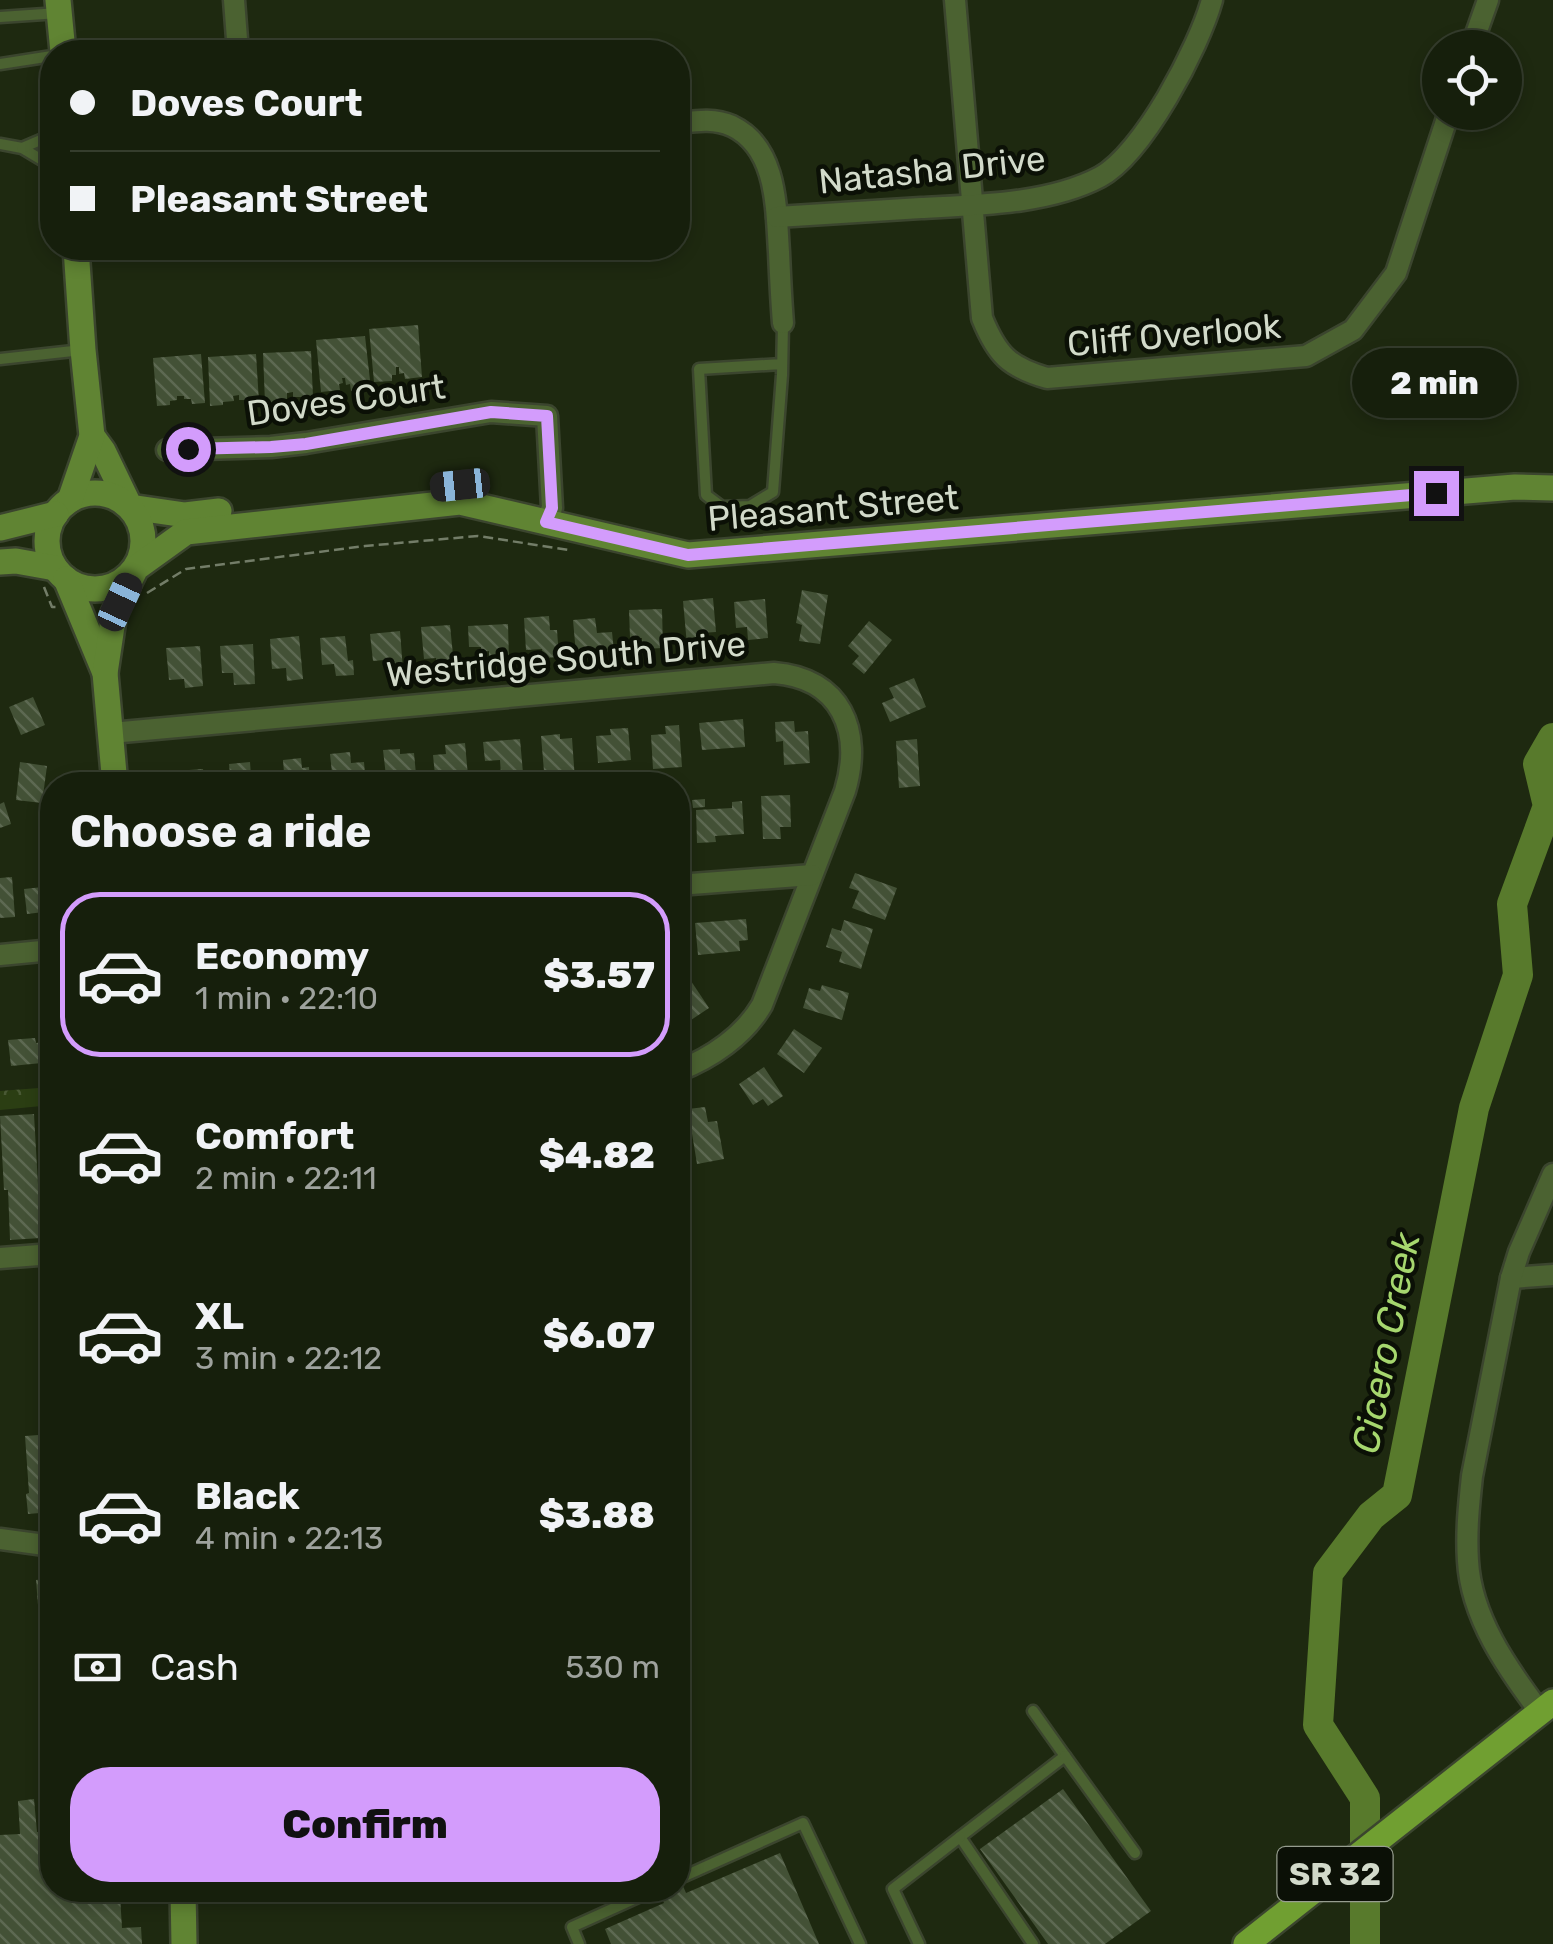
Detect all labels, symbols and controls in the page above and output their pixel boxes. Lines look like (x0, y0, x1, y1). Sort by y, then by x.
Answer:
map controls (1422, 30, 1522, 130)
button: locate (1422, 30, 1522, 130)
text: Doves Court (130, 80, 362, 126)
street label: Natasha Drive (817, 137, 1047, 203)
text: Pleasant Street (130, 176, 428, 222)
street label: Cliff Overlook (1065, 305, 1283, 365)
callout: 2 min (1354, 348, 1518, 418)
text: 2 min (1390, 364, 1479, 402)
street label: Doves Court (244, 365, 448, 435)
route start (166, 427, 211, 472)
car (429, 467, 491, 503)
route end (1414, 471, 1459, 516)
street label: Pleasant Street (706, 476, 960, 540)
car (94, 568, 146, 636)
street label: Westridge South Drive (384, 622, 748, 696)
text: Choose a ride (70, 805, 372, 858)
icon: car (75, 930, 165, 1020)
text: Economy (195, 933, 369, 979)
text: $3.57 (543, 952, 655, 998)
text: 1 min · 22:10 (195, 979, 378, 1017)
icon: car (75, 1110, 165, 1200)
text: Comfort (195, 1113, 354, 1159)
text: $4.82 (539, 1132, 655, 1178)
text: 2 min · 22:11 (195, 1159, 377, 1197)
water label: Cicero Creek (1342, 1228, 1430, 1457)
icon: car (75, 1290, 165, 1380)
text: XL (195, 1293, 244, 1339)
text: $6.07 (543, 1312, 655, 1358)
text: 3 min · 22:12 (195, 1339, 382, 1377)
icon: car (75, 1470, 165, 1560)
text: Black (195, 1473, 300, 1519)
text: $3.88 (539, 1492, 655, 1538)
text: 4 min · 22:13 (195, 1519, 383, 1557)
icon: cash (70, 1640, 125, 1695)
text: Cash (150, 1644, 239, 1690)
text: 530 m (565, 1648, 660, 1686)
button: Confirm (70, 1767, 660, 1882)
road number: SR 32 (1278, 1847, 1392, 1901)

